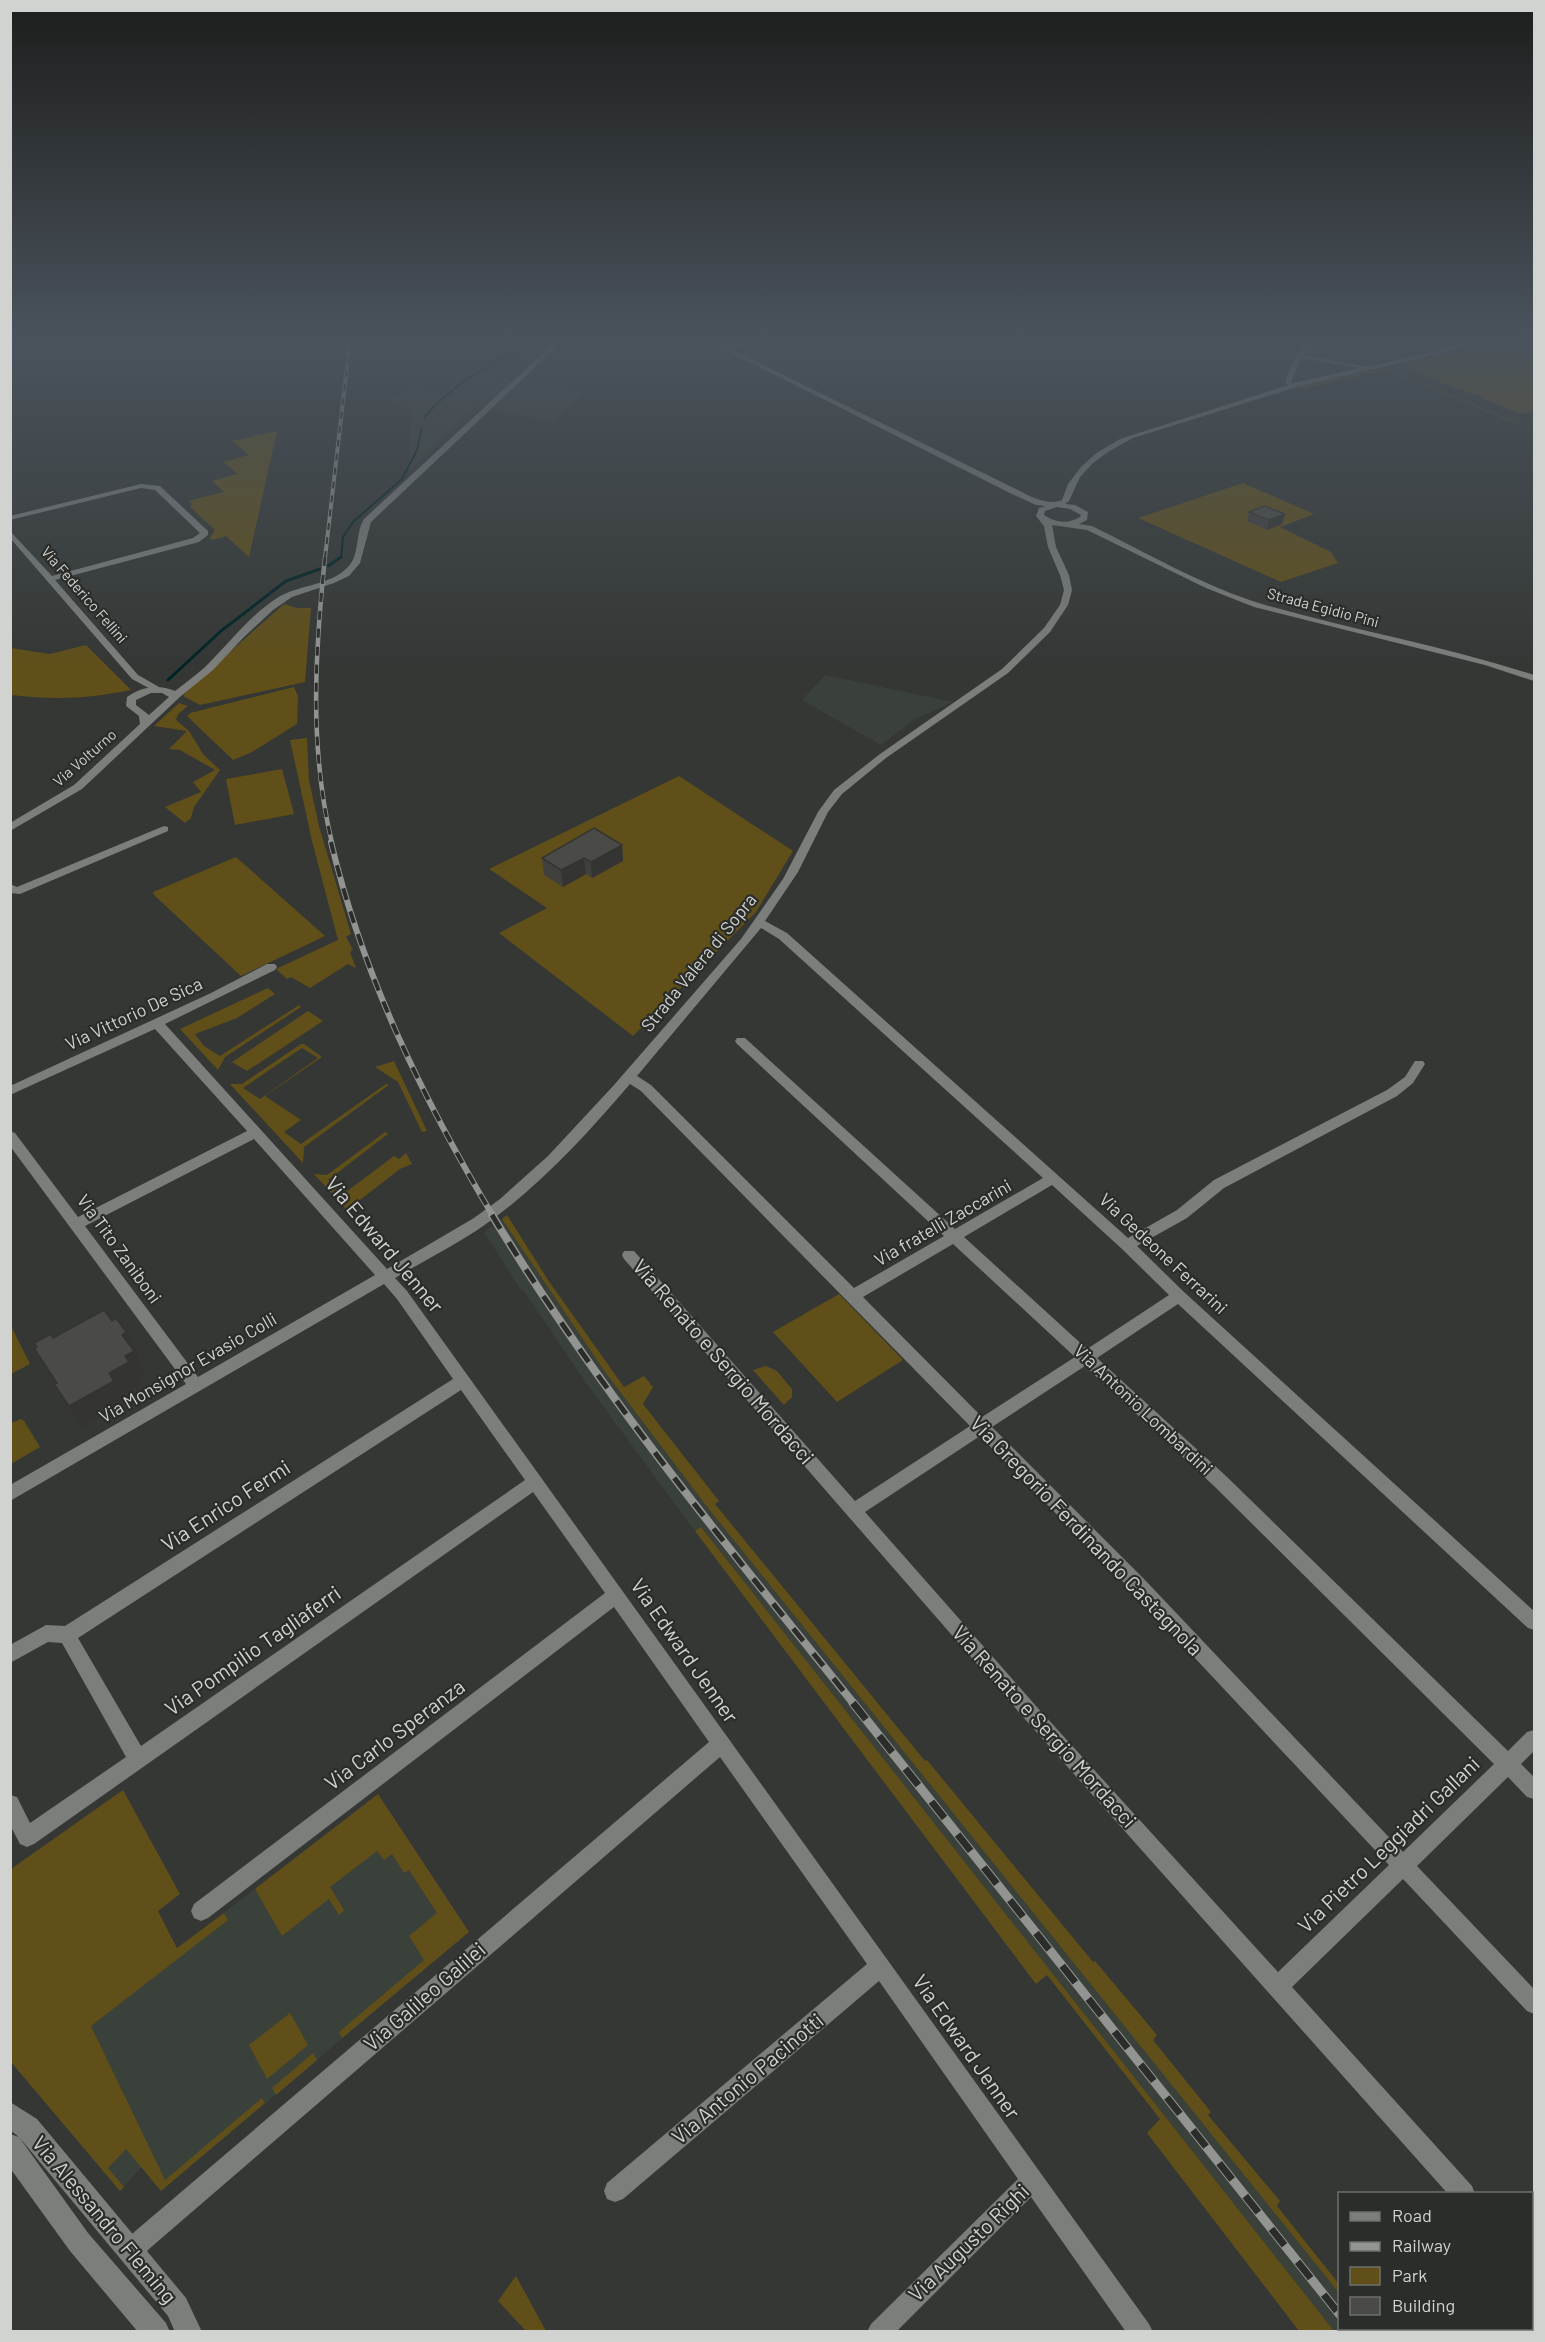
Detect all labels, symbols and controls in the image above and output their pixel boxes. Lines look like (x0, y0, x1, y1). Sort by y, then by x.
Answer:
street label: Via Federico Fellini (38, 542, 132, 646)
street label: Strada Egidio Pini (1265, 583, 1381, 631)
street label: Via Volturno (49, 725, 120, 790)
street label: Strada Valera di Sopra (636, 889, 761, 1036)
street label: Via Vittorio De Sica (62, 972, 205, 1054)
street label: Via Edward Jenner (321, 1171, 450, 1318)
street label: Via fratelli Zaccarini (870, 1174, 1015, 1270)
street label: Via Gedeone Ferrarini (1095, 1188, 1232, 1318)
street label: Via Tito Zaniboni (73, 1190, 167, 1307)
street label: Via Renato e Sergio Mordacci (628, 1253, 820, 1469)
street label: Via Monsignor Evasio Colli (95, 1307, 280, 1427)
street label: Via Antonio Lombardini (1070, 1339, 1218, 1479)
street label: Via Gregorio Ferdinando Castagnola (966, 1410, 1209, 1660)
street label: Via Enrico Fermi (156, 1454, 294, 1556)
street label: Via Edward Jenner (626, 1573, 745, 1727)
street label: Via Pompilio Tagliaferri (159, 1580, 345, 1720)
street label: Via Renato e Sergio Mordacci (948, 1620, 1143, 1832)
street label: Via Carlo Speranza (319, 1673, 469, 1795)
street label: Via Pietro Leggiadri Gallani (1292, 1750, 1484, 1937)
street label: Via Galileo Galilei (358, 1936, 490, 2055)
street label: Via Edward Jenner (908, 1969, 1027, 2123)
street label: Via Antonio Pacinotti (666, 2007, 828, 2149)
street label: Via Alessandro Fleming (28, 2130, 183, 2308)
street label: Via Augusto Righi (902, 2178, 1034, 2306)
legend (1338, 2192, 1533, 2330)
text: Road (1392, 2204, 1432, 2226)
text: Railway (1392, 2234, 1451, 2256)
text: Park (1392, 2264, 1427, 2286)
text: Building (1392, 2294, 1455, 2316)

